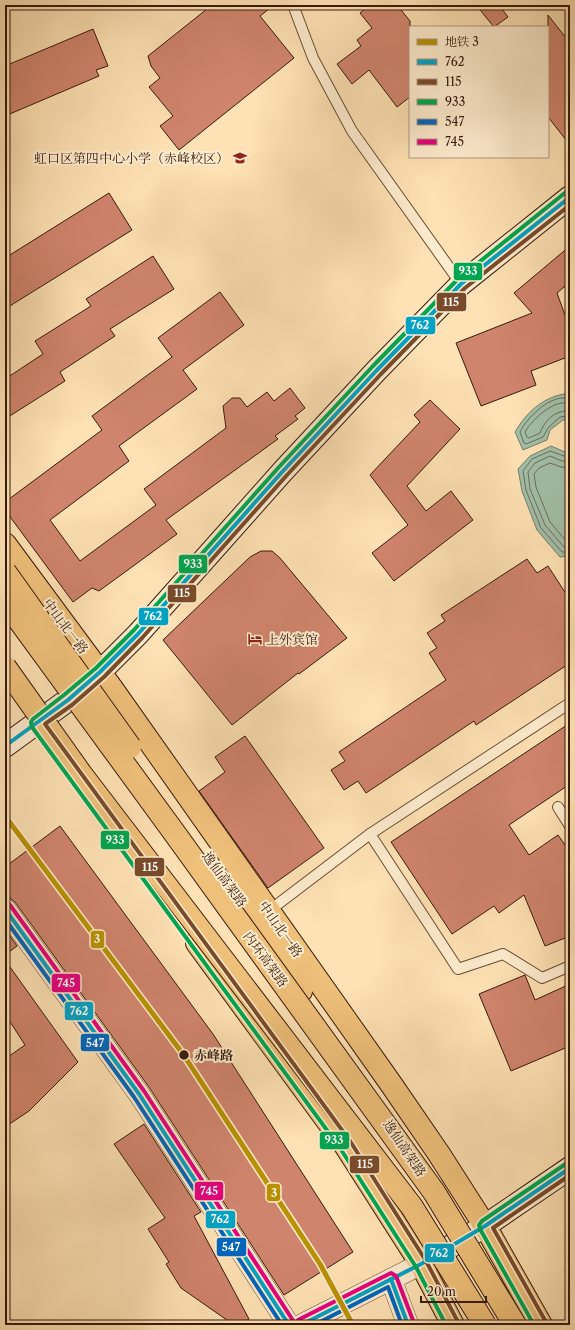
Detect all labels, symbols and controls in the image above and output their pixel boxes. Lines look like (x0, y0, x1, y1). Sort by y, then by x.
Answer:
legend (409, 26, 549, 158)
text: 地铁 3 (445, 34, 479, 49)
text: 762 (445, 54, 465, 69)
text: 115 (445, 74, 462, 89)
text: 933 (445, 94, 465, 109)
text: 547 (445, 114, 464, 129)
text: 745 (445, 134, 464, 149)
place label: 虹口区第四中心小学（赤峰校区） (34, 150, 229, 166)
school or university icon: 虹口区第四中心小学（赤峰校区） (232, 150, 248, 166)
line badge: 933 (453, 262, 483, 281)
text: 933 (459, 264, 478, 278)
line badge: 115 (436, 292, 467, 312)
text: 115 (443, 295, 459, 309)
line badge: 762 (405, 316, 436, 335)
text: 762 (411, 318, 430, 332)
line badge: 933 (178, 554, 208, 574)
text: 933 (184, 557, 203, 571)
line badge: 115 (167, 584, 197, 603)
text: 115 (174, 586, 190, 600)
street label: 中山北一路 (40, 595, 92, 657)
line badge: 762 (138, 607, 169, 626)
text: 762 (144, 609, 163, 623)
hotel icon: 上外宾馆 (247, 631, 263, 647)
place label: 上外宾馆 (266, 631, 318, 647)
line badge: 933 (100, 830, 130, 850)
text: 933 (106, 833, 125, 847)
street label: 逸仙高架路 (199, 848, 251, 910)
line badge: 115 (134, 857, 165, 877)
text: 115 (142, 860, 158, 874)
street label: 中山北一路 (256, 898, 306, 960)
street label: 内环高架路 (240, 928, 292, 990)
line badge: 3 (90, 930, 105, 949)
text: 3 (94, 932, 100, 946)
line badge: 745 (51, 973, 81, 993)
text: 745 (57, 976, 75, 990)
line badge: 762 (64, 1001, 94, 1021)
text: 762 (70, 1004, 89, 1018)
line badge: 547 (80, 1033, 110, 1052)
text: 547 (86, 1036, 104, 1050)
place label: 赤峰路 (194, 1047, 233, 1063)
marker: 赤峰路 (177, 1048, 191, 1062)
street label: 逸仙高架路 (380, 1117, 430, 1179)
line badge: 933 (319, 1131, 350, 1150)
text: 933 (325, 1133, 344, 1147)
line badge: 115 (349, 1155, 380, 1174)
text: 115 (357, 1157, 373, 1171)
line badge: 745 (194, 1181, 224, 1201)
line badge: 3 (266, 1183, 281, 1202)
text: 745 (200, 1184, 218, 1198)
text: 3 (271, 1186, 277, 1200)
line badge: 762 (205, 1210, 236, 1229)
text: 762 (211, 1212, 230, 1226)
line badge: 547 (216, 1237, 247, 1257)
text: 547 (222, 1240, 240, 1254)
line badge: 762 (424, 1243, 455, 1263)
text: 762 (430, 1246, 449, 1260)
scale bar (421, 1278, 486, 1304)
text: 20 m (427, 1284, 456, 1299)

